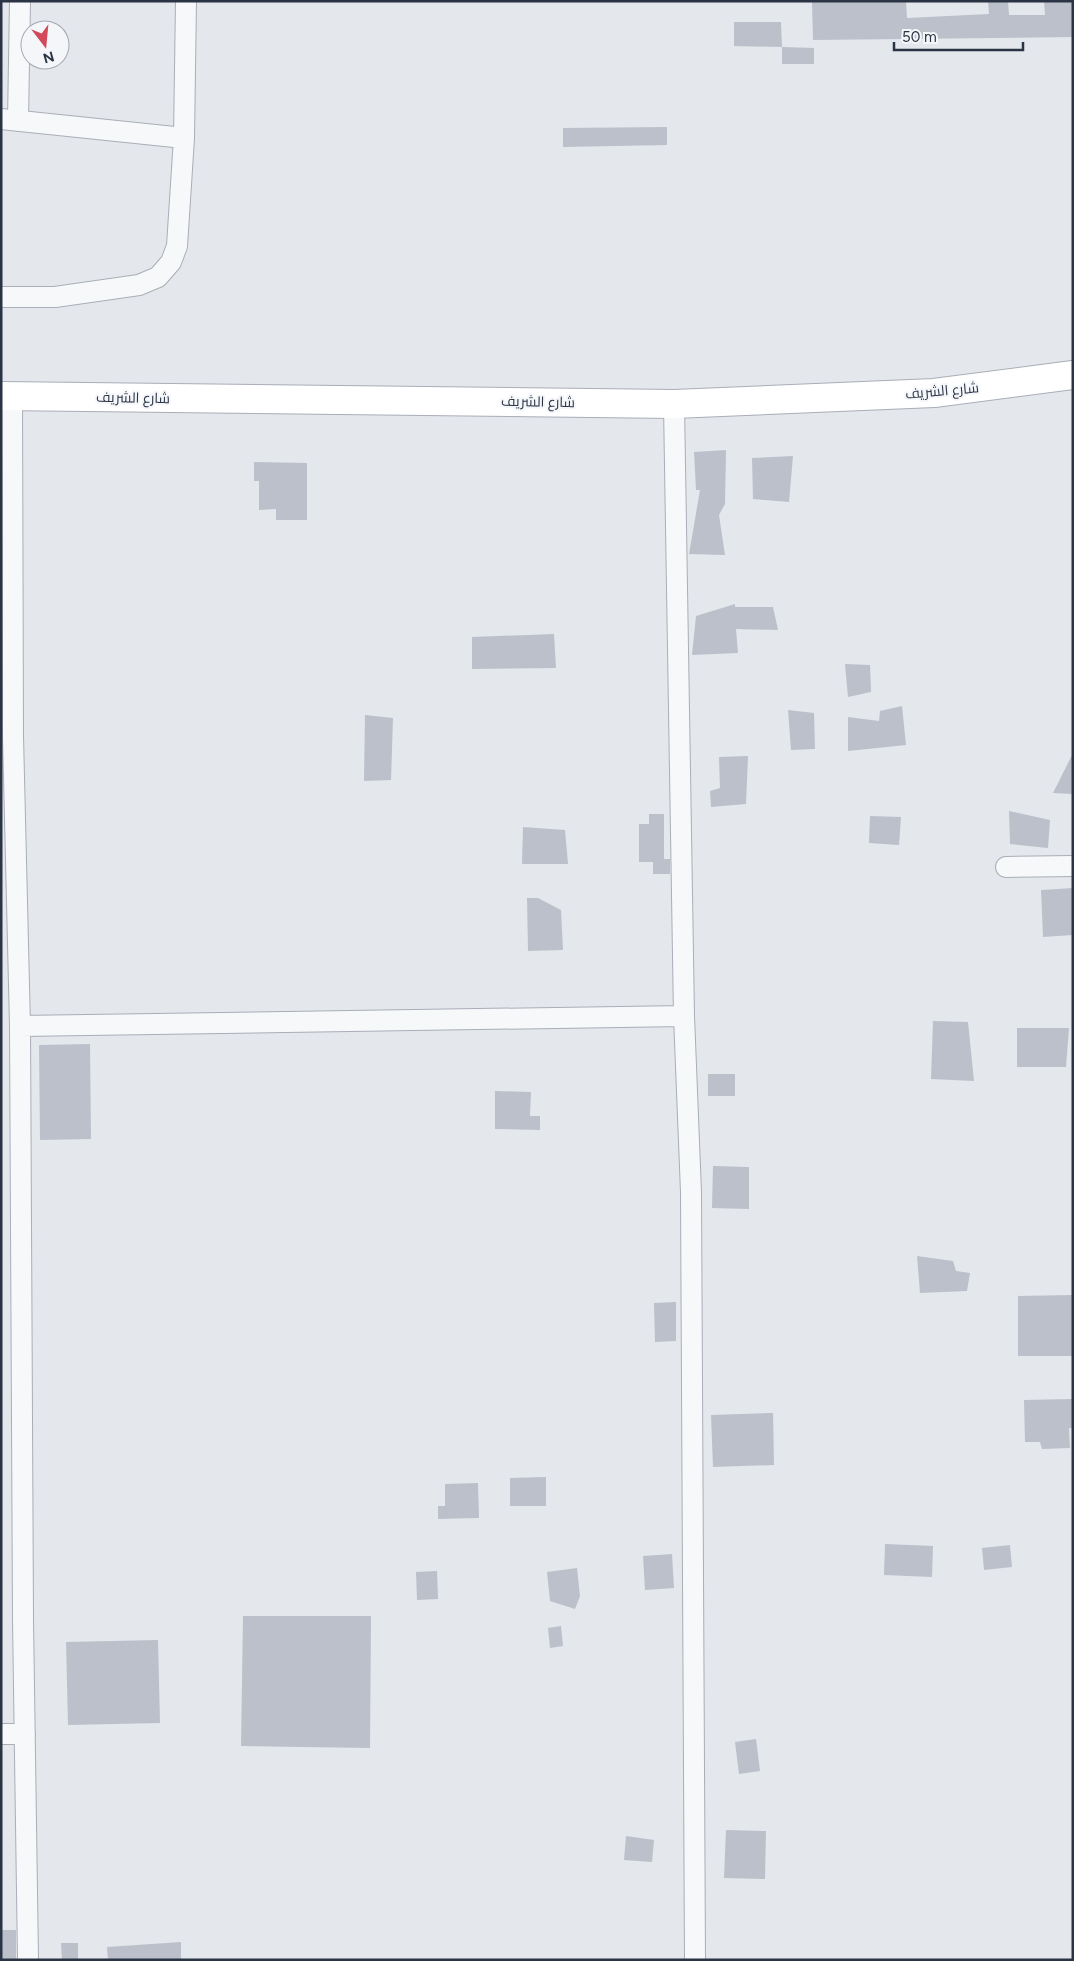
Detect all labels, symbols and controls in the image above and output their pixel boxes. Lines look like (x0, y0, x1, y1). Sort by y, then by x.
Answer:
north arrow (20, 20, 70, 70)
scale bar (894, 20, 1023, 52)
text: 50 m (902, 28, 937, 46)
text: N (41, 47, 56, 67)
street label: شارع الشريف (904, 379, 980, 403)
street label: شارع الشريف (96, 389, 170, 407)
street label: شارع الشريف (501, 393, 575, 411)

